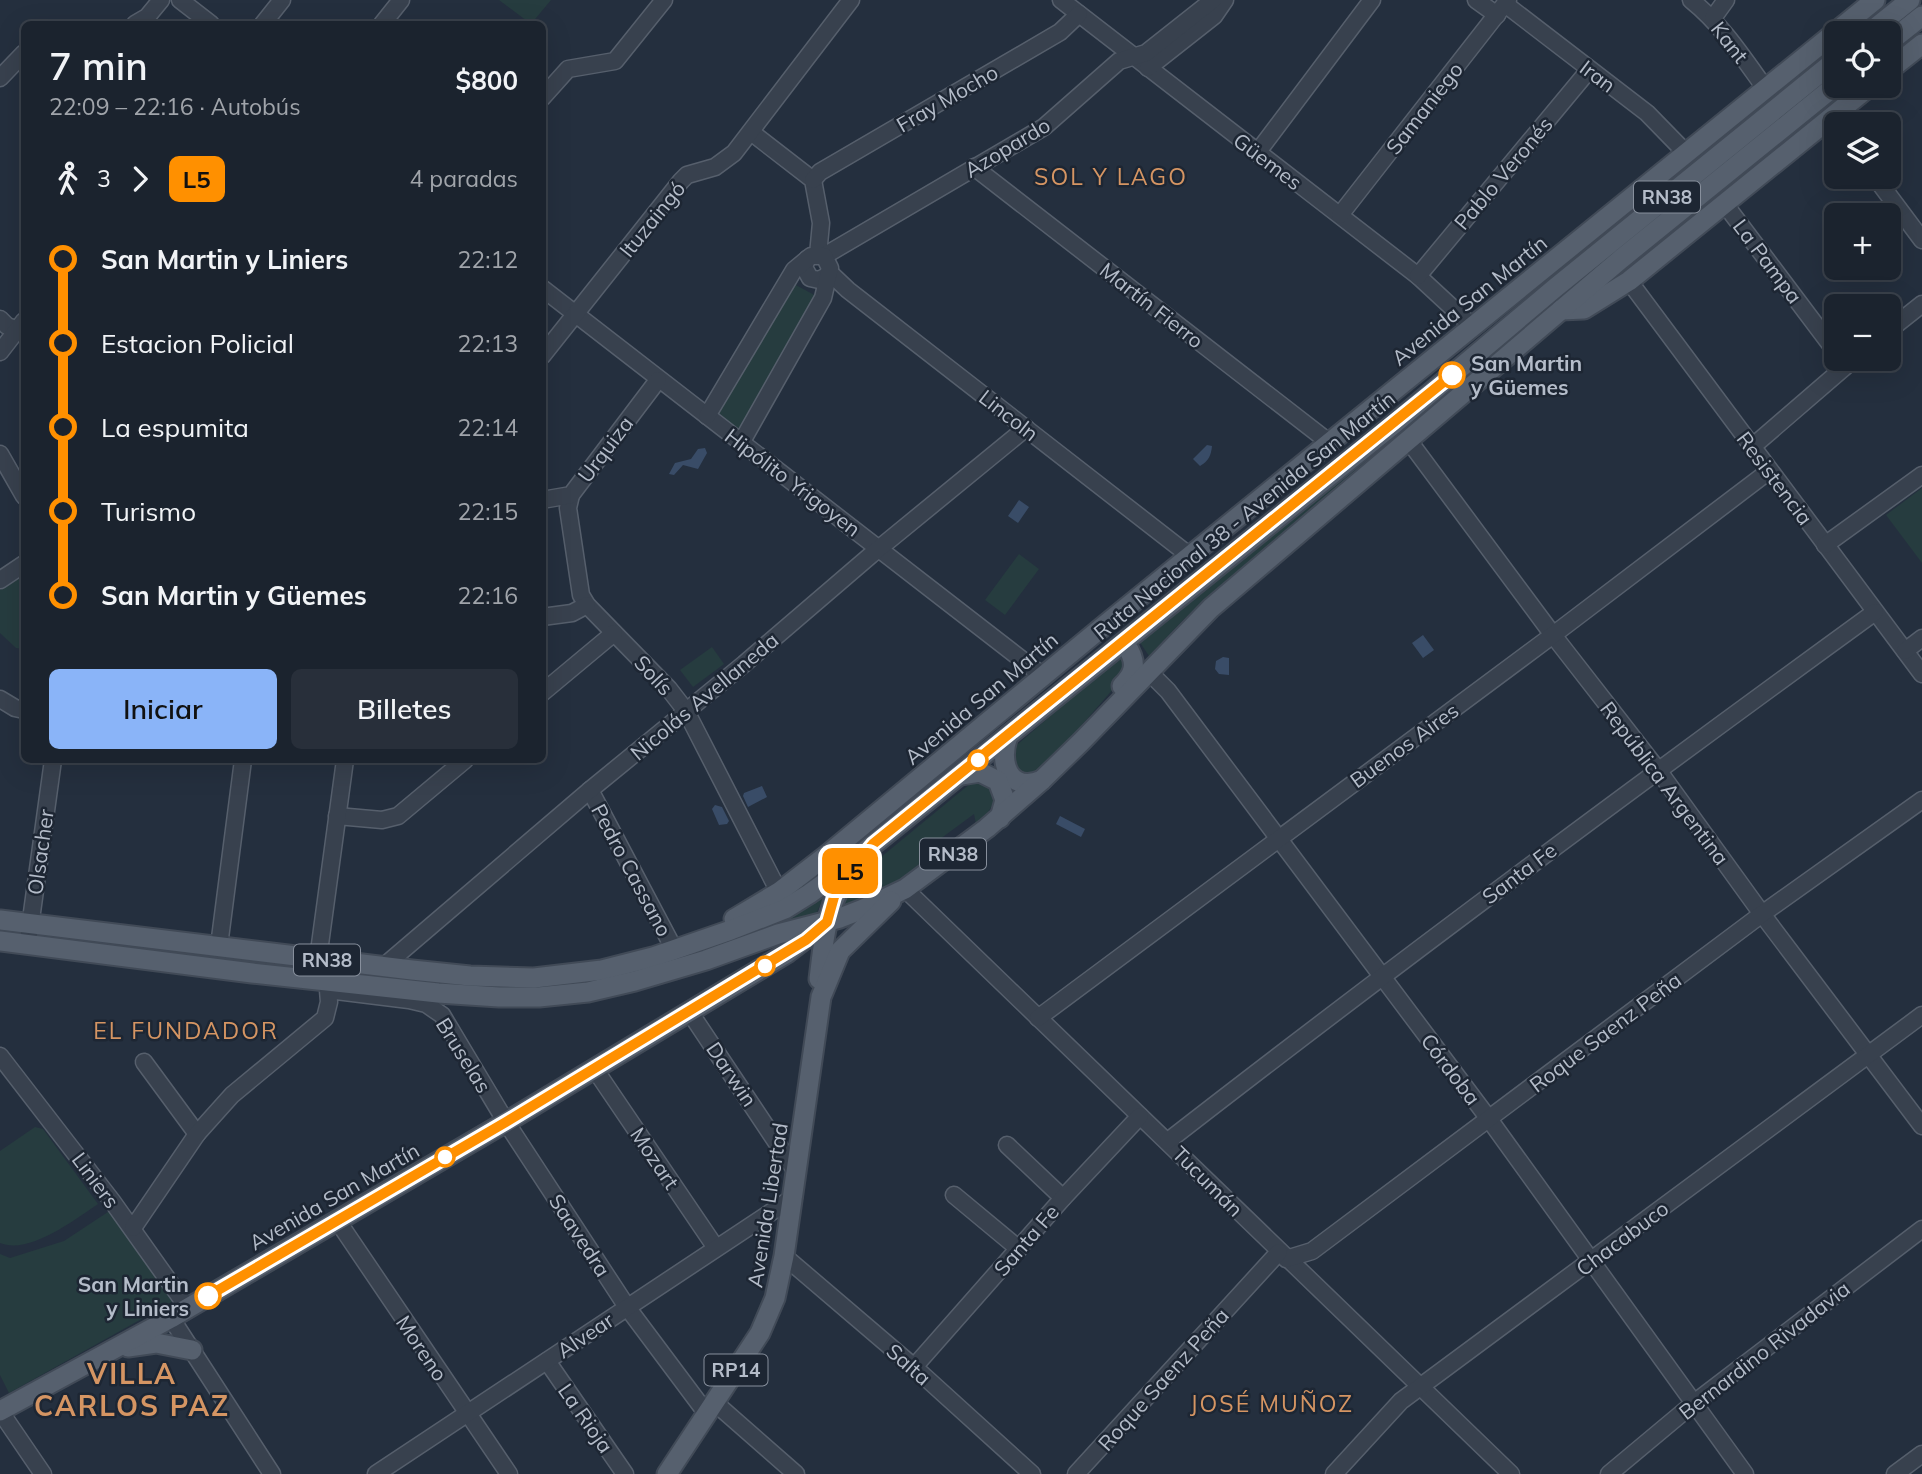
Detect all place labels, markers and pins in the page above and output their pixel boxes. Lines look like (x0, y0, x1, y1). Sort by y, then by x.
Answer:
place label: San Martin y Güemes (1470, 350, 1582, 400)
marker: San Martin y Güemes (1439, 362, 1465, 388)
unlabelled marker (968, 750, 988, 770)
unlabelled marker (755, 956, 775, 976)
unlabelled marker (435, 1147, 455, 1167)
place label: San Martin y Liniers (78, 1271, 189, 1321)
marker: San Martin y Liniers (195, 1283, 221, 1309)

